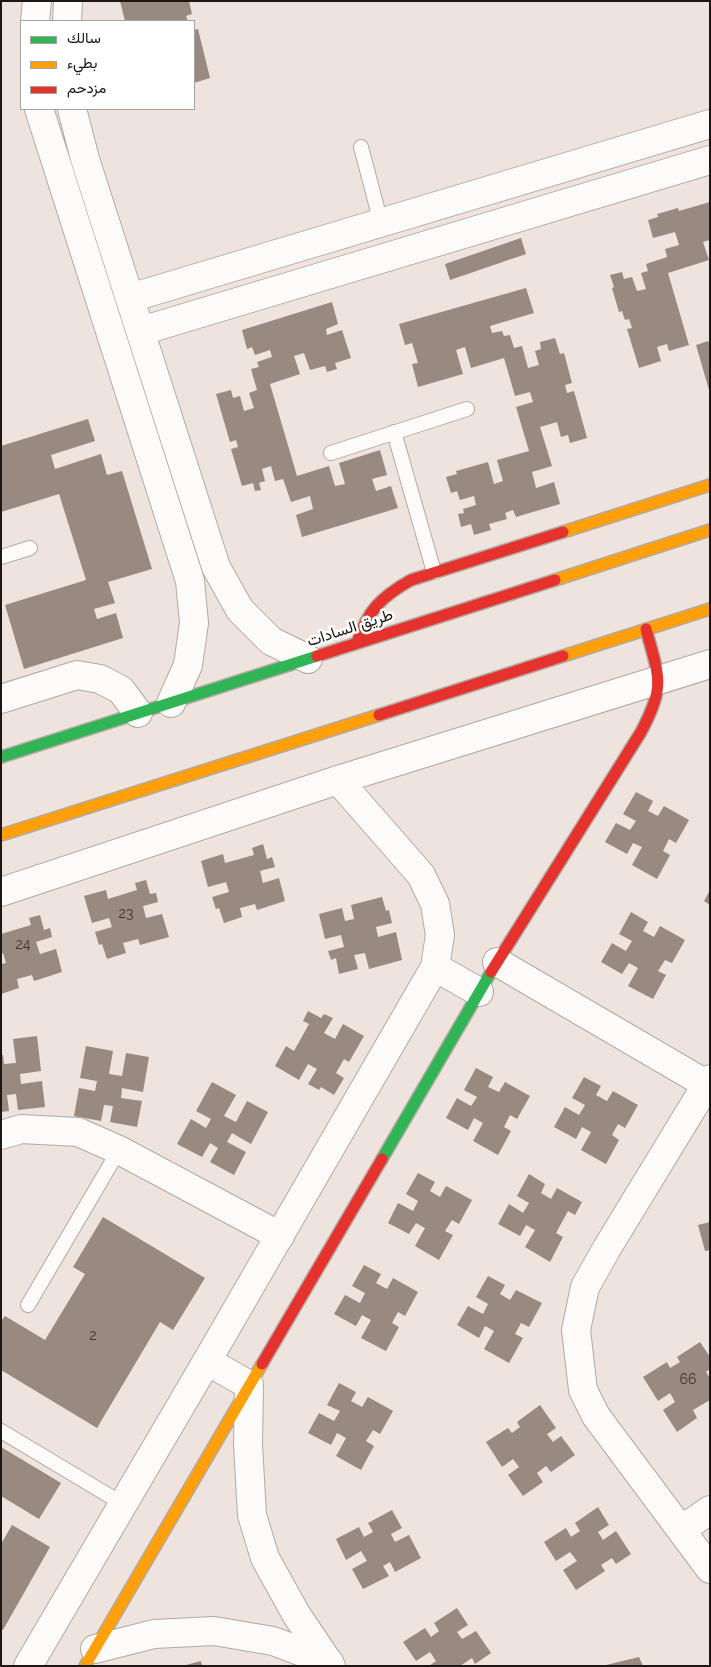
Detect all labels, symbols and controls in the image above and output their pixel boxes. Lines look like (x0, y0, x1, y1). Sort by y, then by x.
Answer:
legend (20, 20, 195, 110)
text: سالك (67, 29, 101, 47)
text: بطيء (67, 54, 97, 72)
text: مزدحم (67, 79, 106, 97)
street label: طريق السادات (305, 605, 395, 651)
house number: 23 (119, 906, 133, 922)
house number: 24 (16, 937, 30, 953)
house number: 2 (89, 1328, 97, 1344)
house number: 66 (680, 1372, 696, 1388)

